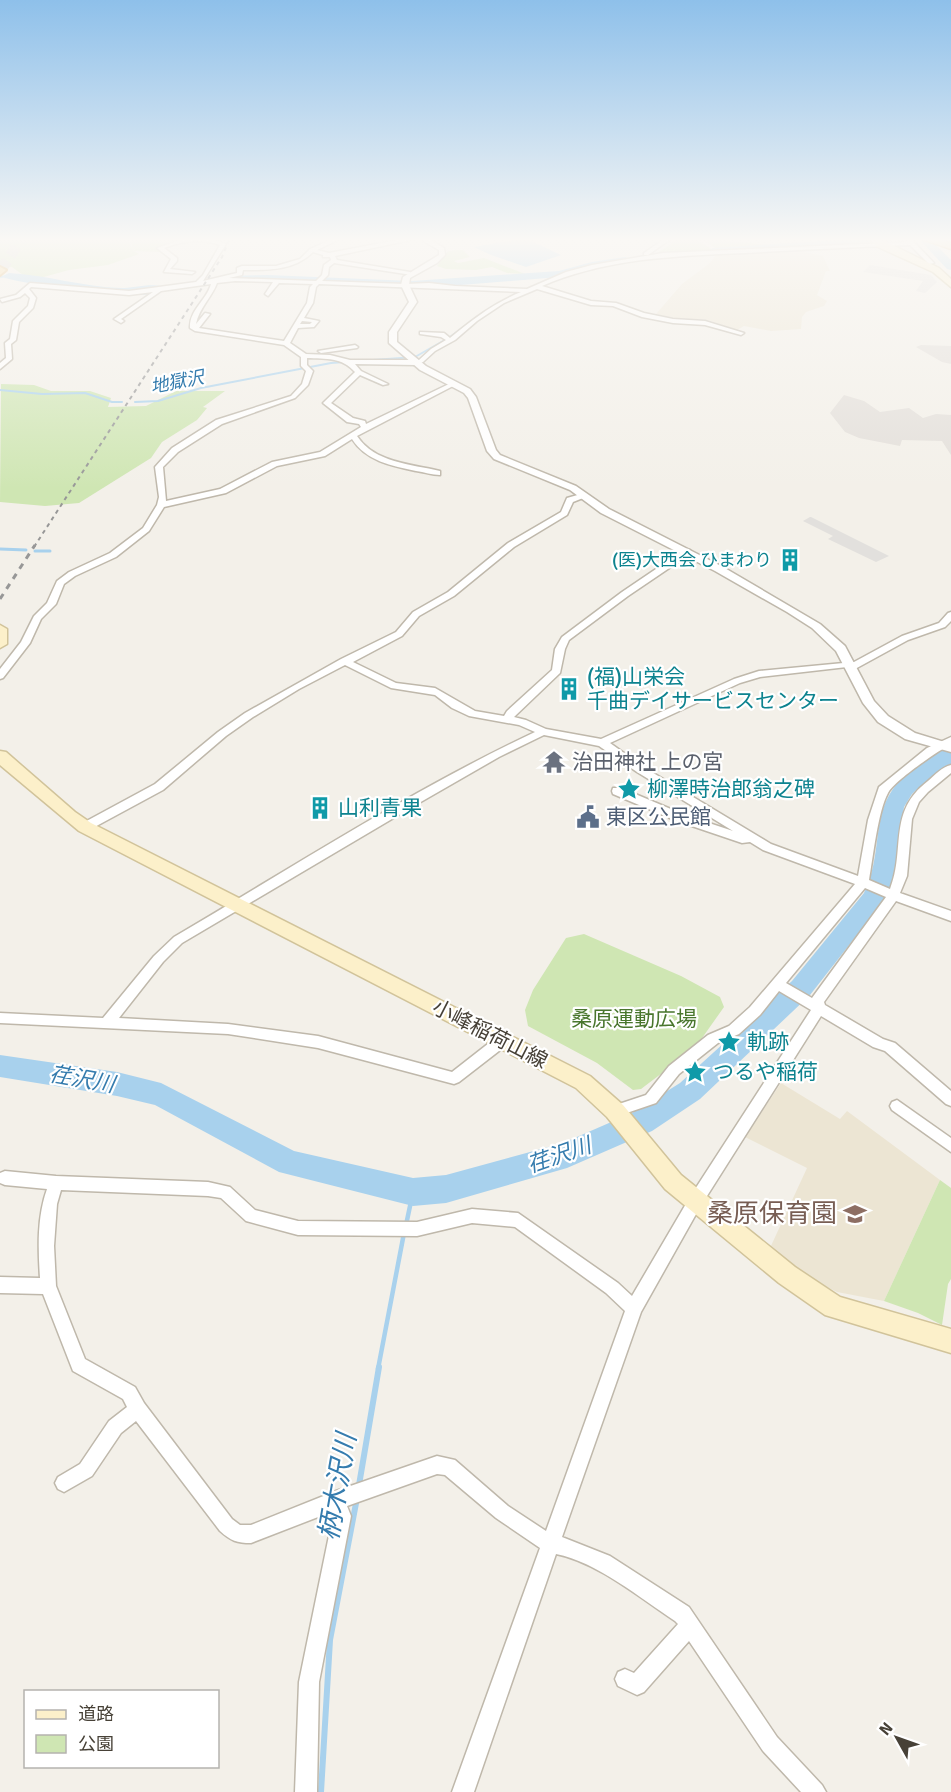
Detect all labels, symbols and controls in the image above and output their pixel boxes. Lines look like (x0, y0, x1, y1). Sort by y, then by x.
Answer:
water label: 地獄沢 (148, 366, 208, 398)
building icon: (医)大西会 ひまわり (777, 547, 803, 573)
place label: (医)大西会 ひまわり (612, 549, 772, 571)
place label: (福)山栄会 千曲デイサービスセンター (587, 664, 839, 714)
building icon: (福)山栄会 千曲デイサービスセンター (556, 676, 582, 702)
temple icon: 治田神社 上の宮 (541, 749, 567, 775)
place label: 治田神社 上の宮 (572, 749, 724, 775)
place icon: 柳澤時治郎翁之碑 (616, 776, 642, 802)
place label: 柳澤時治郎翁之碑 (647, 776, 815, 802)
building icon: 山利青果 (307, 795, 333, 821)
place label: 山利青果 (338, 795, 422, 821)
public building icon: 東区公民館 (575, 804, 601, 830)
place label: 東区公民館 (606, 804, 711, 830)
street label: 小峰稲荷山線 (428, 994, 552, 1074)
park label: 桑原運動広場 (571, 1006, 697, 1032)
place icon: 軌跡 (716, 1029, 742, 1055)
place label: 軌跡 (747, 1029, 789, 1055)
place icon: つるや稲荷 (682, 1059, 708, 1085)
place label: つるや稲荷 (713, 1059, 818, 1085)
water label: 荏沢川 (47, 1060, 119, 1098)
water label: 荏沢川 (523, 1131, 596, 1179)
place label: 桑原保育園 (707, 1198, 837, 1230)
school or university icon: 桑原保育園 (842, 1201, 868, 1227)
water label: 柄木沢川 (312, 1428, 364, 1543)
legend (24, 1690, 219, 1768)
text: 道路 (78, 1703, 114, 1725)
north arrow (867, 1708, 927, 1768)
text: N (875, 1718, 898, 1740)
text: 公園 (78, 1733, 114, 1755)

